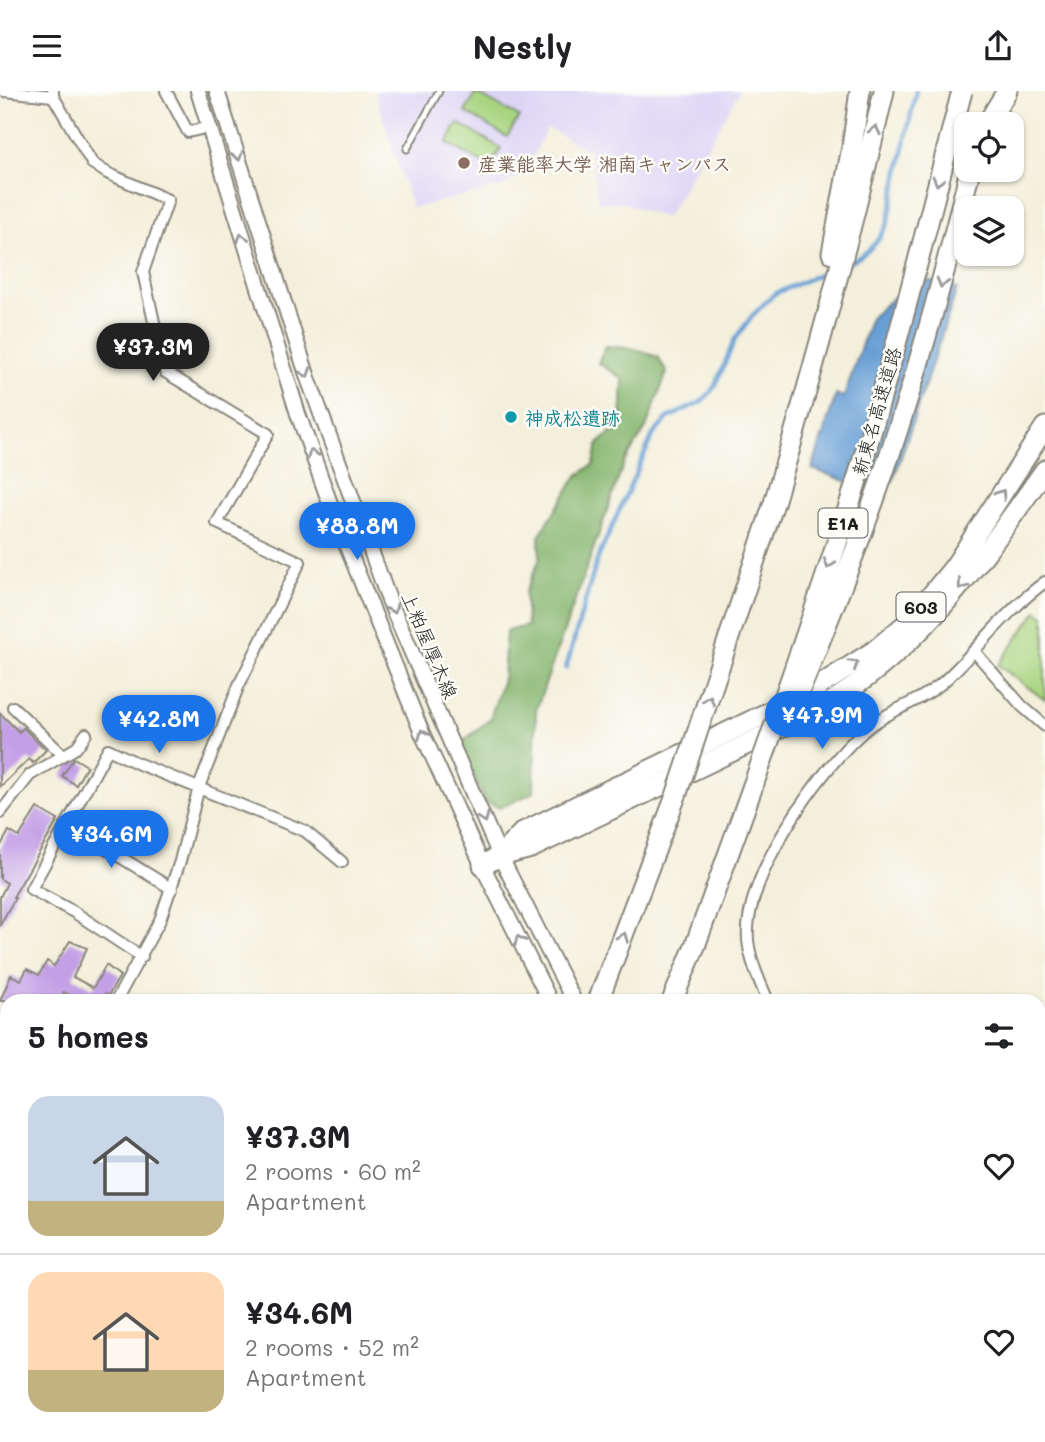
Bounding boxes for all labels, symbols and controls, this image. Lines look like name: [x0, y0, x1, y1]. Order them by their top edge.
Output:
text: Nestly: [473, 25, 572, 67]
icon: menu: [28, 27, 66, 65]
icon: share: [979, 27, 1017, 65]
map controls: [954, 112, 1024, 266]
button: locate: [954, 112, 1024, 182]
one-way arrow: [866, 124, 881, 136]
one-way arrow: [230, 150, 245, 162]
place label: 産業能率大学 湘南キャンパス: [478, 151, 731, 176]
marker: 産業能率大学 湘南キャンパス: [456, 155, 472, 171]
one-way arrow: [932, 175, 946, 187]
button: layers: [954, 196, 1024, 266]
one-way arrow: [236, 232, 251, 244]
one-way arrow: [936, 277, 950, 289]
pin: ¥37.3M: [96, 323, 210, 383]
text: ¥37.3M: [112, 331, 194, 361]
street label: 新東名高速道路: [846, 344, 906, 478]
one-way arrow: [298, 366, 312, 379]
place label: 神成松遺跡: [525, 405, 620, 430]
marker: 神成松遺跡: [503, 409, 519, 425]
one-way arrow: [306, 449, 320, 461]
one-way arrow: [993, 489, 1006, 502]
pin: ¥88.8M: [300, 503, 414, 562]
road number: E1A: [818, 509, 868, 537]
text: ¥88.8M: [315, 510, 399, 540]
one-way arrow: [823, 558, 837, 570]
one-way arrow: [957, 577, 970, 589]
street label: 上粕屋厚木線: [396, 588, 464, 702]
road number: 603: [897, 593, 946, 621]
one-way arrow: [385, 602, 399, 615]
one-way arrow: [846, 660, 859, 673]
pin: ¥47.9M: [765, 691, 879, 751]
pin: ¥42.8M: [102, 695, 216, 755]
one-way arrow: [700, 695, 715, 707]
text: ¥47.9M: [781, 699, 863, 729]
text: ¥42.8M: [118, 703, 200, 733]
one-way arrow: [417, 729, 431, 741]
pin: ¥34.6M: [54, 811, 168, 870]
one-way arrow: [476, 811, 490, 823]
text: ¥34.6M: [69, 818, 153, 848]
one-way arrow: [615, 932, 629, 944]
one-way arrow: [513, 935, 527, 947]
text: 5 homes: [28, 1016, 149, 1056]
icon: filters: [980, 1017, 1018, 1055]
text: ¥37.3M: [245, 1116, 351, 1156]
icon: home: [84, 1124, 168, 1208]
icon: heart: [980, 1147, 1018, 1185]
text: 2 rooms · 60 m²: [245, 1156, 421, 1186]
text: Apartment: [245, 1186, 367, 1216]
text: ¥34.6M: [245, 1292, 353, 1332]
icon: home: [84, 1300, 168, 1384]
icon: heart: [980, 1323, 1018, 1361]
text: 2 rooms · 52 m²: [245, 1332, 419, 1362]
text: Apartment: [245, 1362, 367, 1392]

